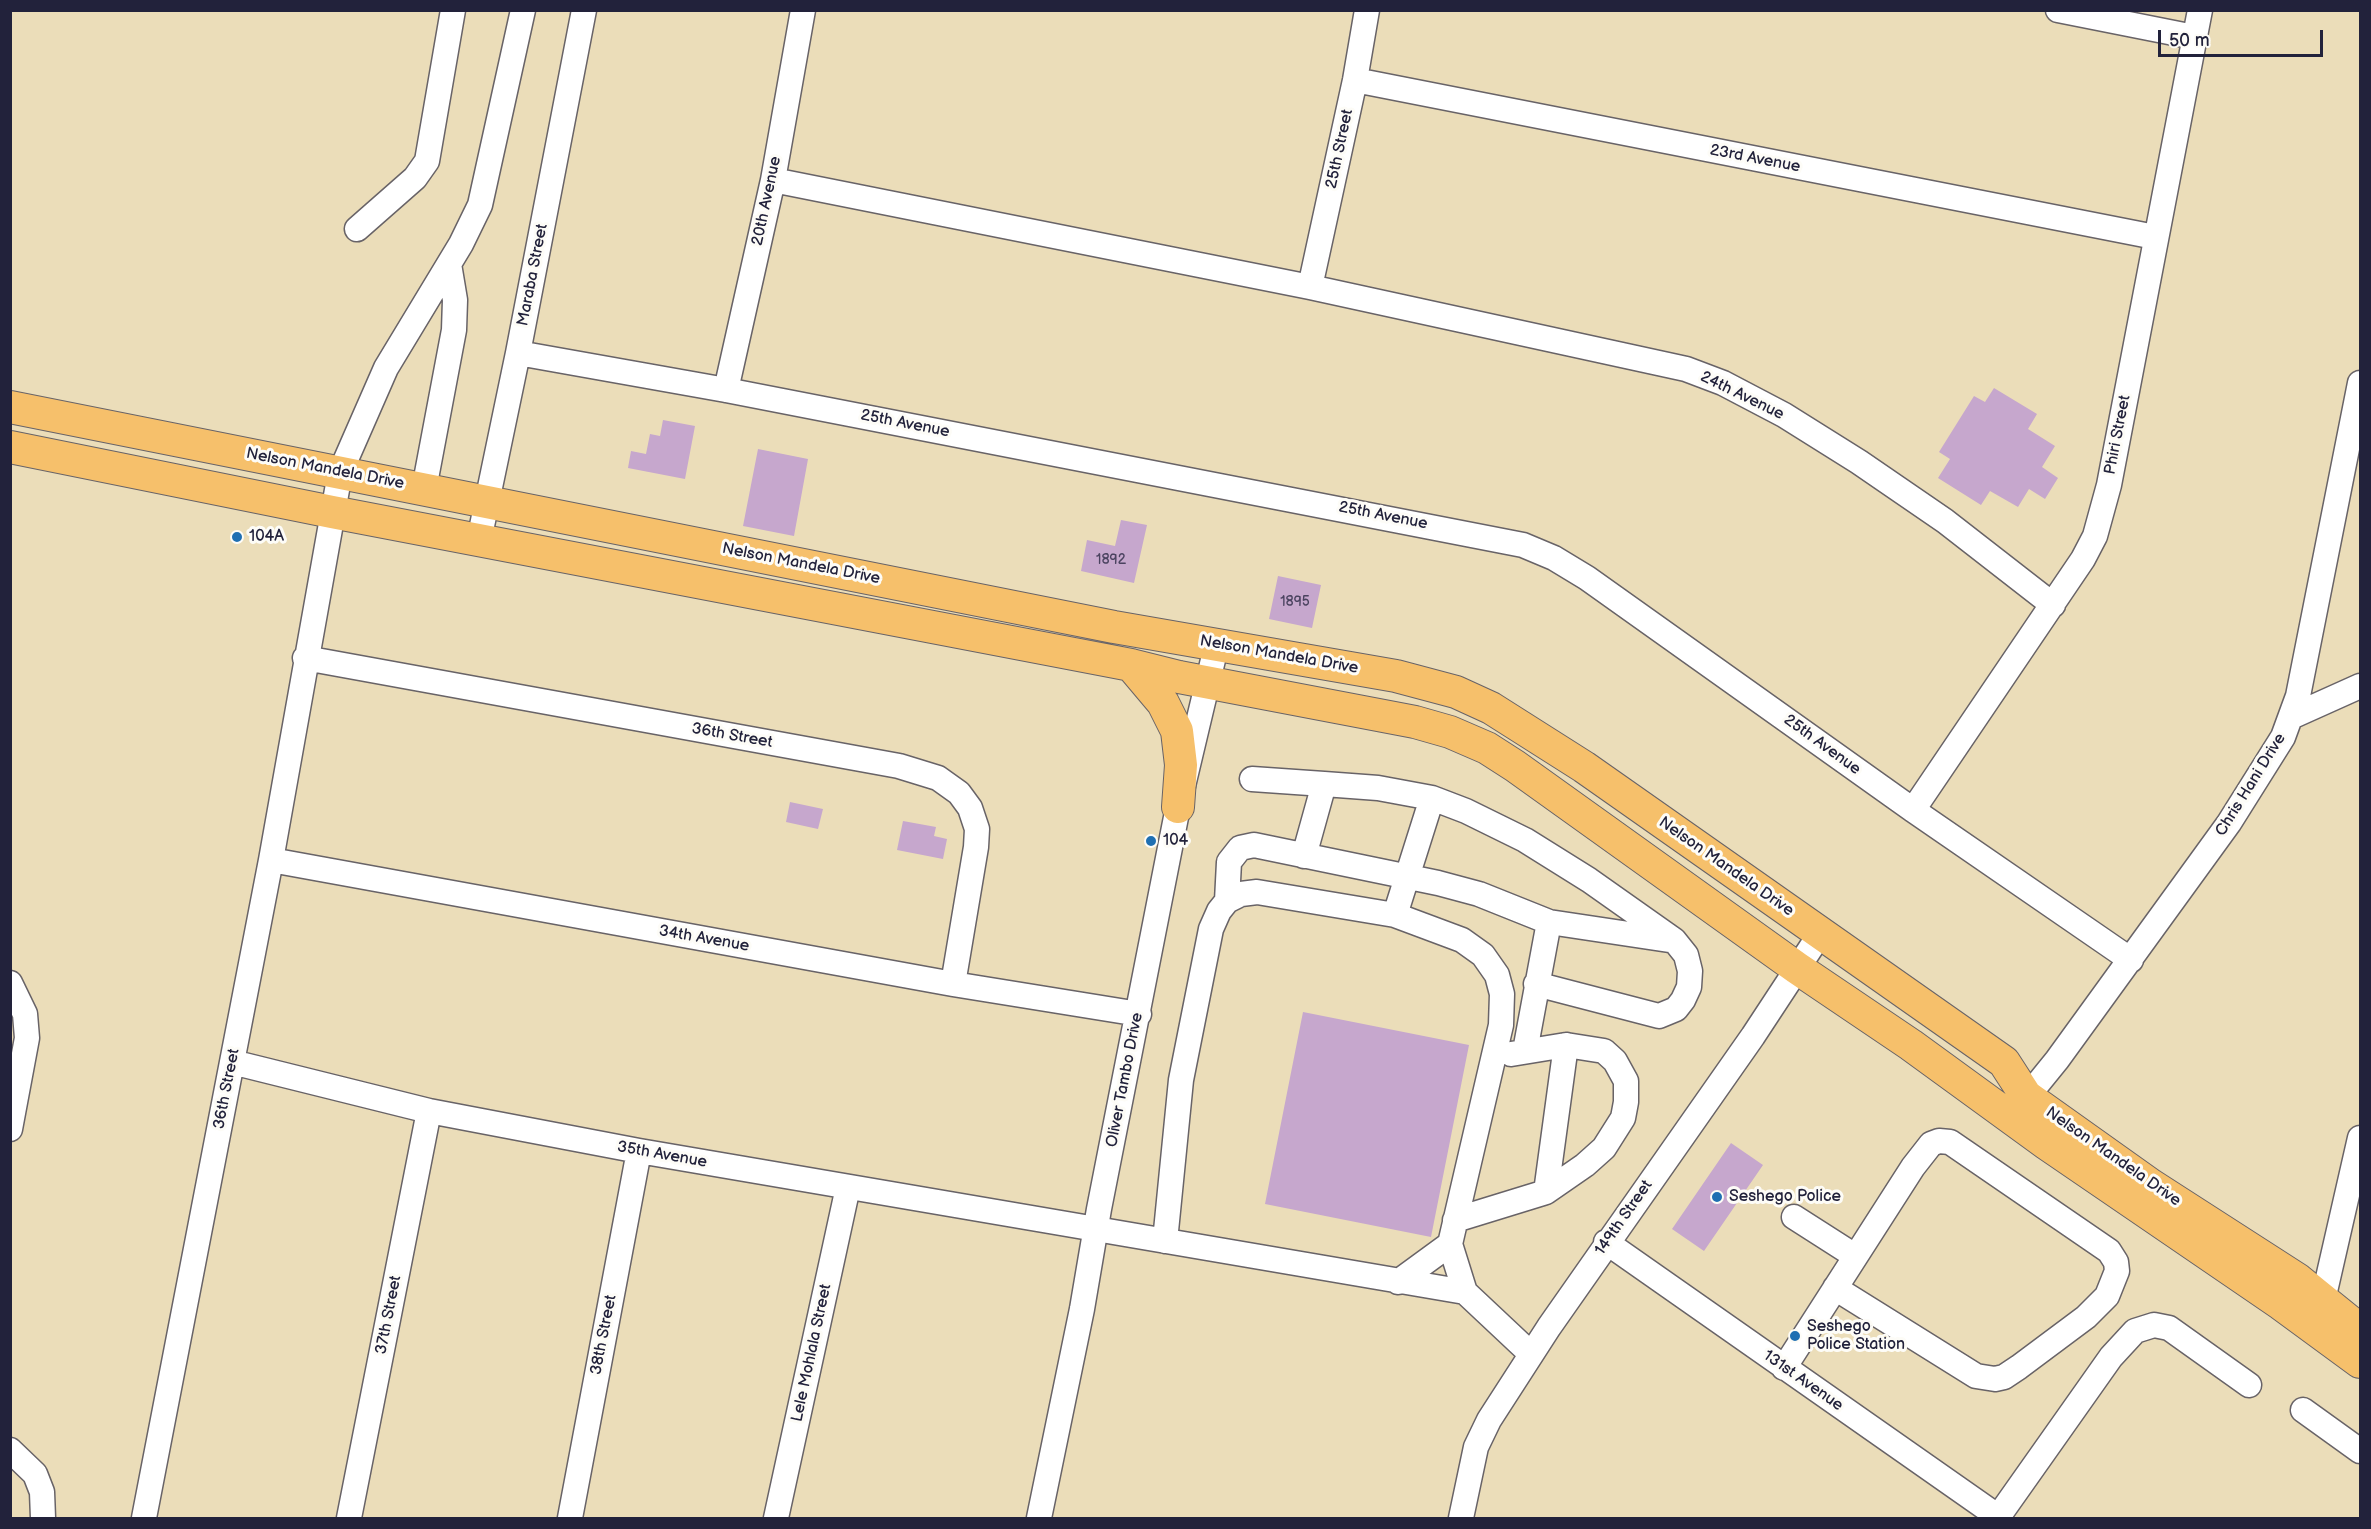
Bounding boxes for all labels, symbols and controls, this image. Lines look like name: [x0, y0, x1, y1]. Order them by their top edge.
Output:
scale bar: [2161, 18, 2326, 56]
text: 50 m: [2169, 30, 2210, 51]
street label: 25th Street: [1322, 108, 1358, 190]
street label: 23rd Avenue: [1708, 141, 1802, 177]
street label: 20th Avenue: [748, 155, 786, 247]
street label: Maraba Street: [514, 222, 552, 328]
street label: 24th Avenue: [1697, 367, 1787, 425]
street label: Phiri Street: [2101, 394, 2135, 476]
street label: 25th Avenue: [859, 406, 951, 442]
street label: Nelson Mandela Drive: [244, 444, 406, 494]
street label: 25th Avenue: [1337, 498, 1429, 534]
place label: 104A: [249, 527, 284, 547]
marker: 104A: [230, 530, 244, 544]
street label: Nelson Mandela Drive: [720, 539, 882, 589]
house number: 1892: [1096, 552, 1126, 568]
house number: 1895: [1280, 594, 1310, 610]
street label: Nelson Mandela Drive: [1198, 632, 1360, 678]
street label: 25th Avenue: [1780, 711, 1864, 779]
street label: 36th Street: [690, 719, 774, 753]
street label: Chris Hani Drive: [2212, 730, 2290, 840]
street label: Nelson Mandela Drive: [1655, 813, 1797, 921]
place label: 104: [1163, 831, 1188, 851]
marker: 104: [1144, 834, 1158, 848]
street label: 34th Avenue: [657, 922, 751, 956]
street label: Oliver Tambo Drive: [1103, 1011, 1147, 1149]
street label: 36th Street: [210, 1047, 244, 1131]
street label: Nelson Mandela Drive: [2042, 1103, 2184, 1211]
street label: 35th Avenue: [616, 1138, 708, 1172]
street label: 149th Street: [1591, 1177, 1657, 1259]
place label: Seshego Police: [1729, 1187, 1841, 1207]
marker: Seshego Police: [1710, 1190, 1724, 1204]
street label: 37th Street: [372, 1274, 406, 1356]
street label: Lele Mohlala Street: [788, 1282, 836, 1424]
street label: 38th Street: [587, 1293, 621, 1377]
place label: Seshego Police Station: [1807, 1317, 1905, 1355]
marker: Seshego Police Station: [1788, 1329, 1802, 1343]
street label: 131st Avenue: [1759, 1346, 1847, 1416]

